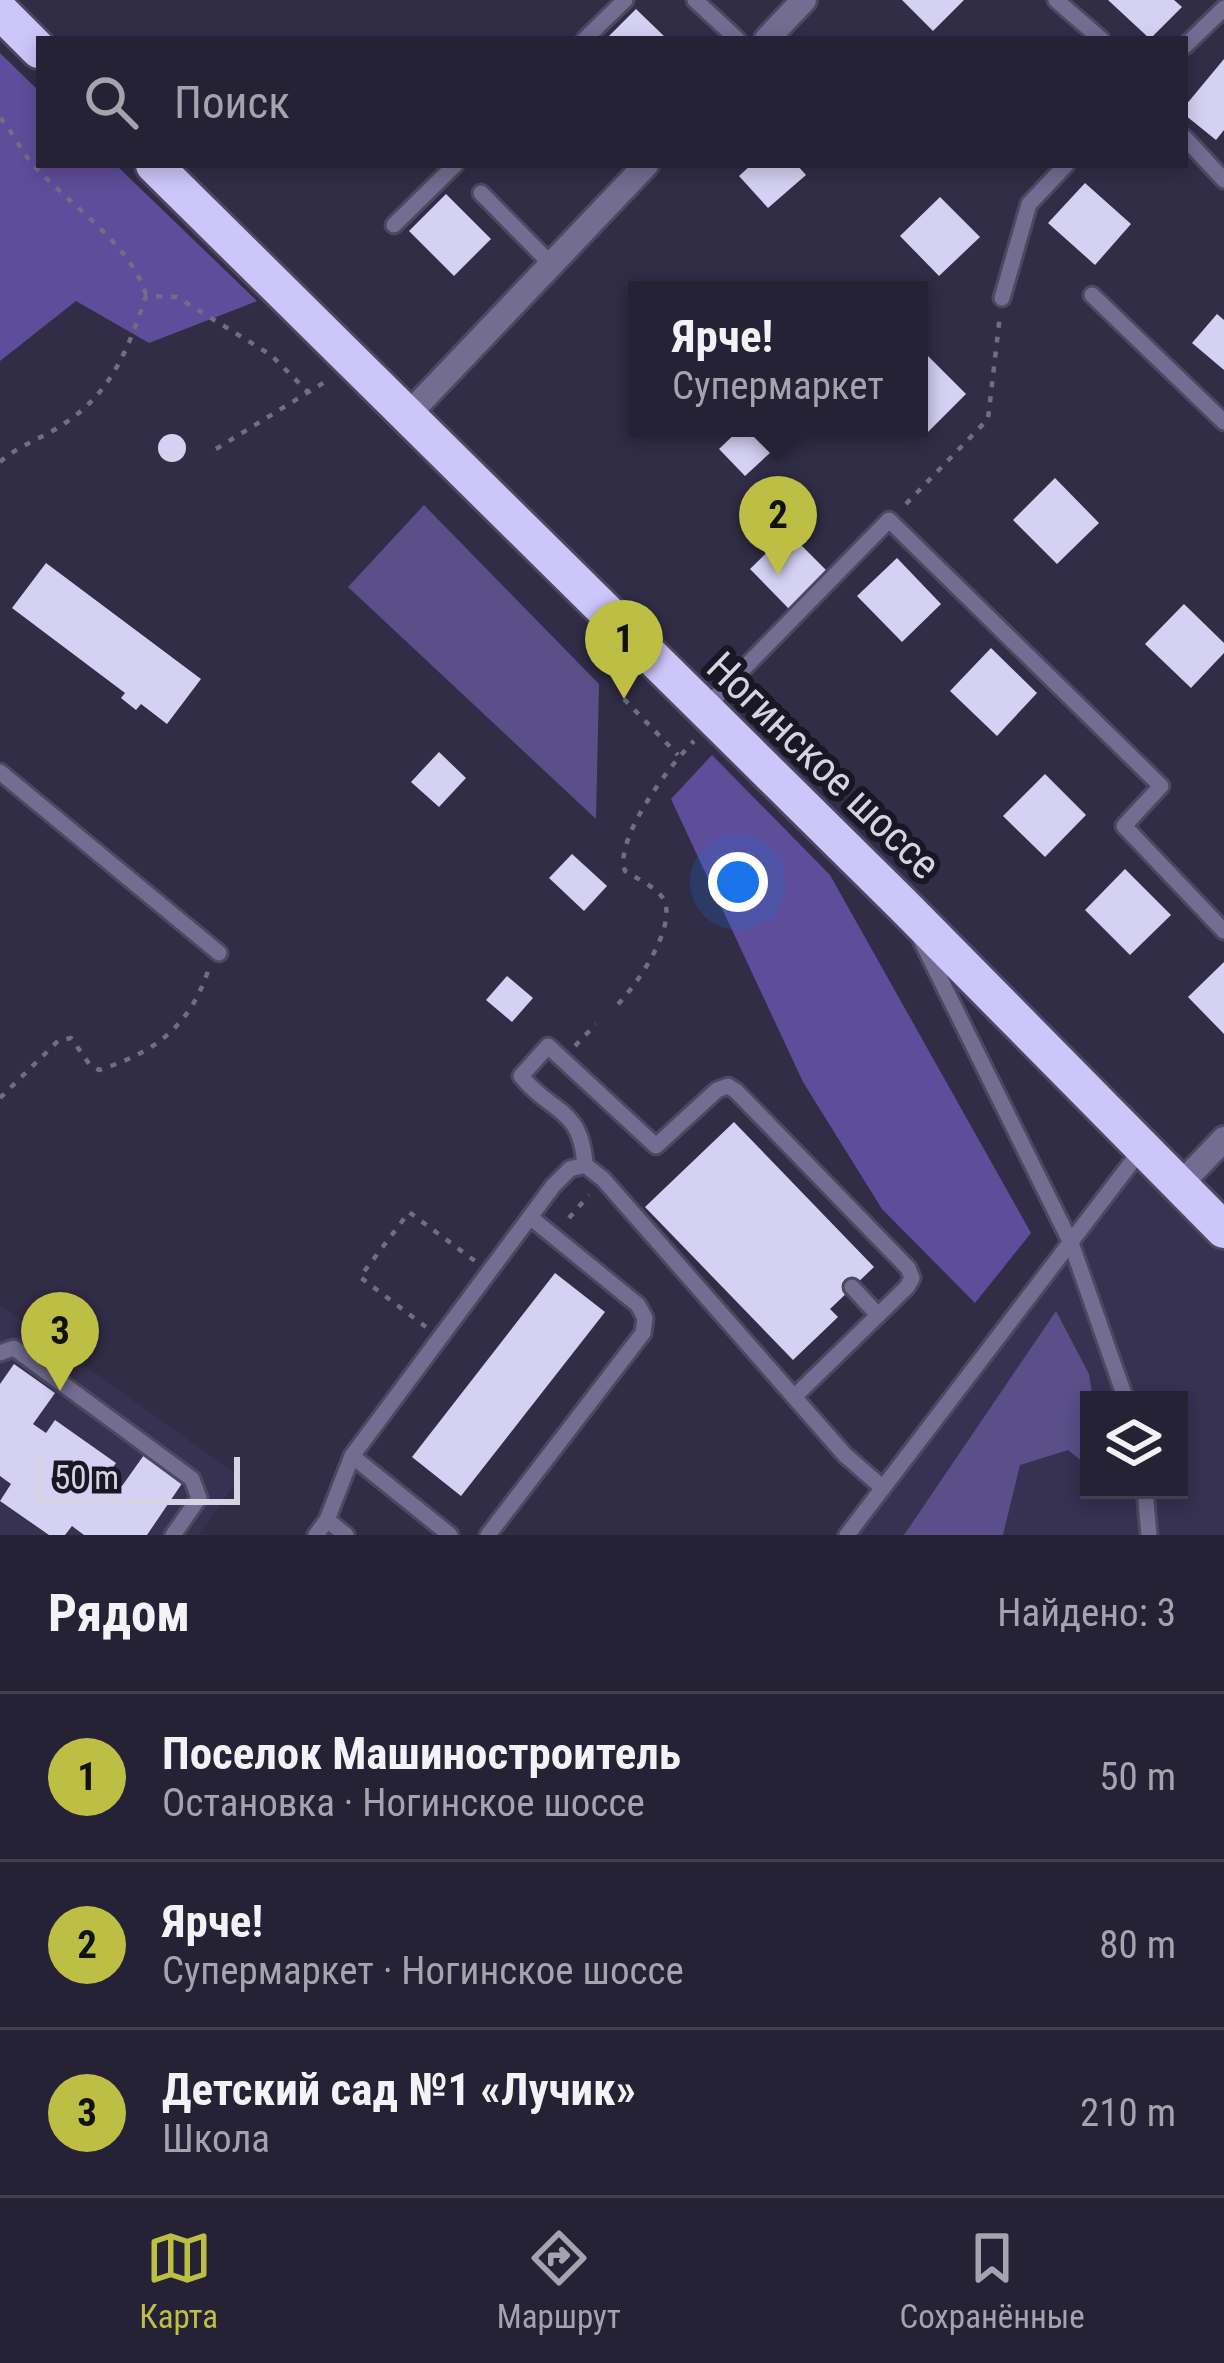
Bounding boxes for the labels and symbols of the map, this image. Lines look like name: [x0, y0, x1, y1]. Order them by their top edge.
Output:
pin: 2: [739, 476, 817, 575]
pin: 1: [585, 600, 663, 699]
street label: Ногинское шоссе: [697, 642, 950, 889]
your location: [708, 852, 768, 912]
pin: 3: [21, 1292, 99, 1391]
scale bar: [36, 1451, 240, 1504]

